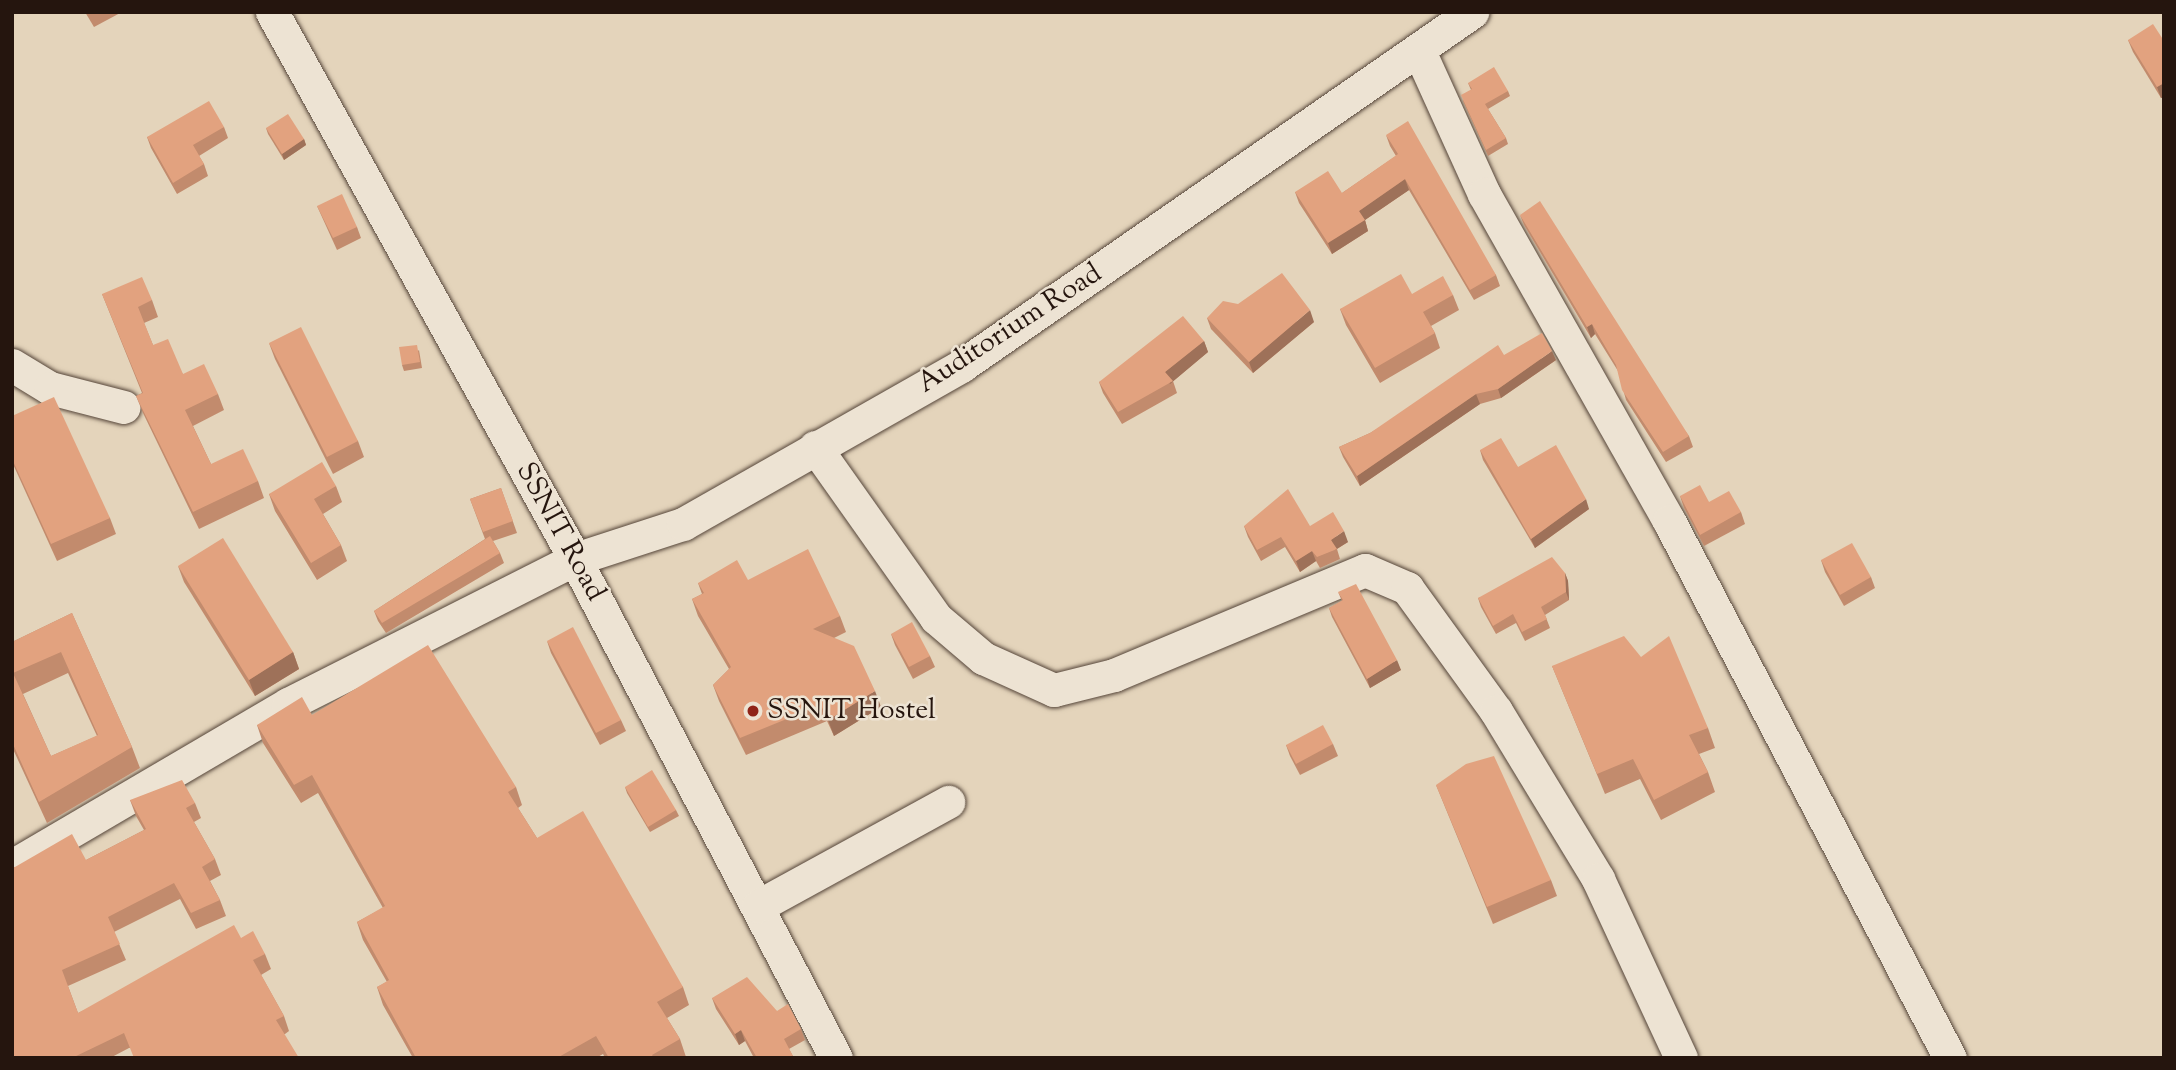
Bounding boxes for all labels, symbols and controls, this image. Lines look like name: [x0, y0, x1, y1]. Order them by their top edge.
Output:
street label: Auditorium Road: [912, 257, 1108, 401]
street label: SSNIT Road: [508, 457, 612, 607]
place label: SSNIT Hostel: [767, 694, 936, 728]
marker: SSNIT Hostel: [745, 703, 761, 719]

